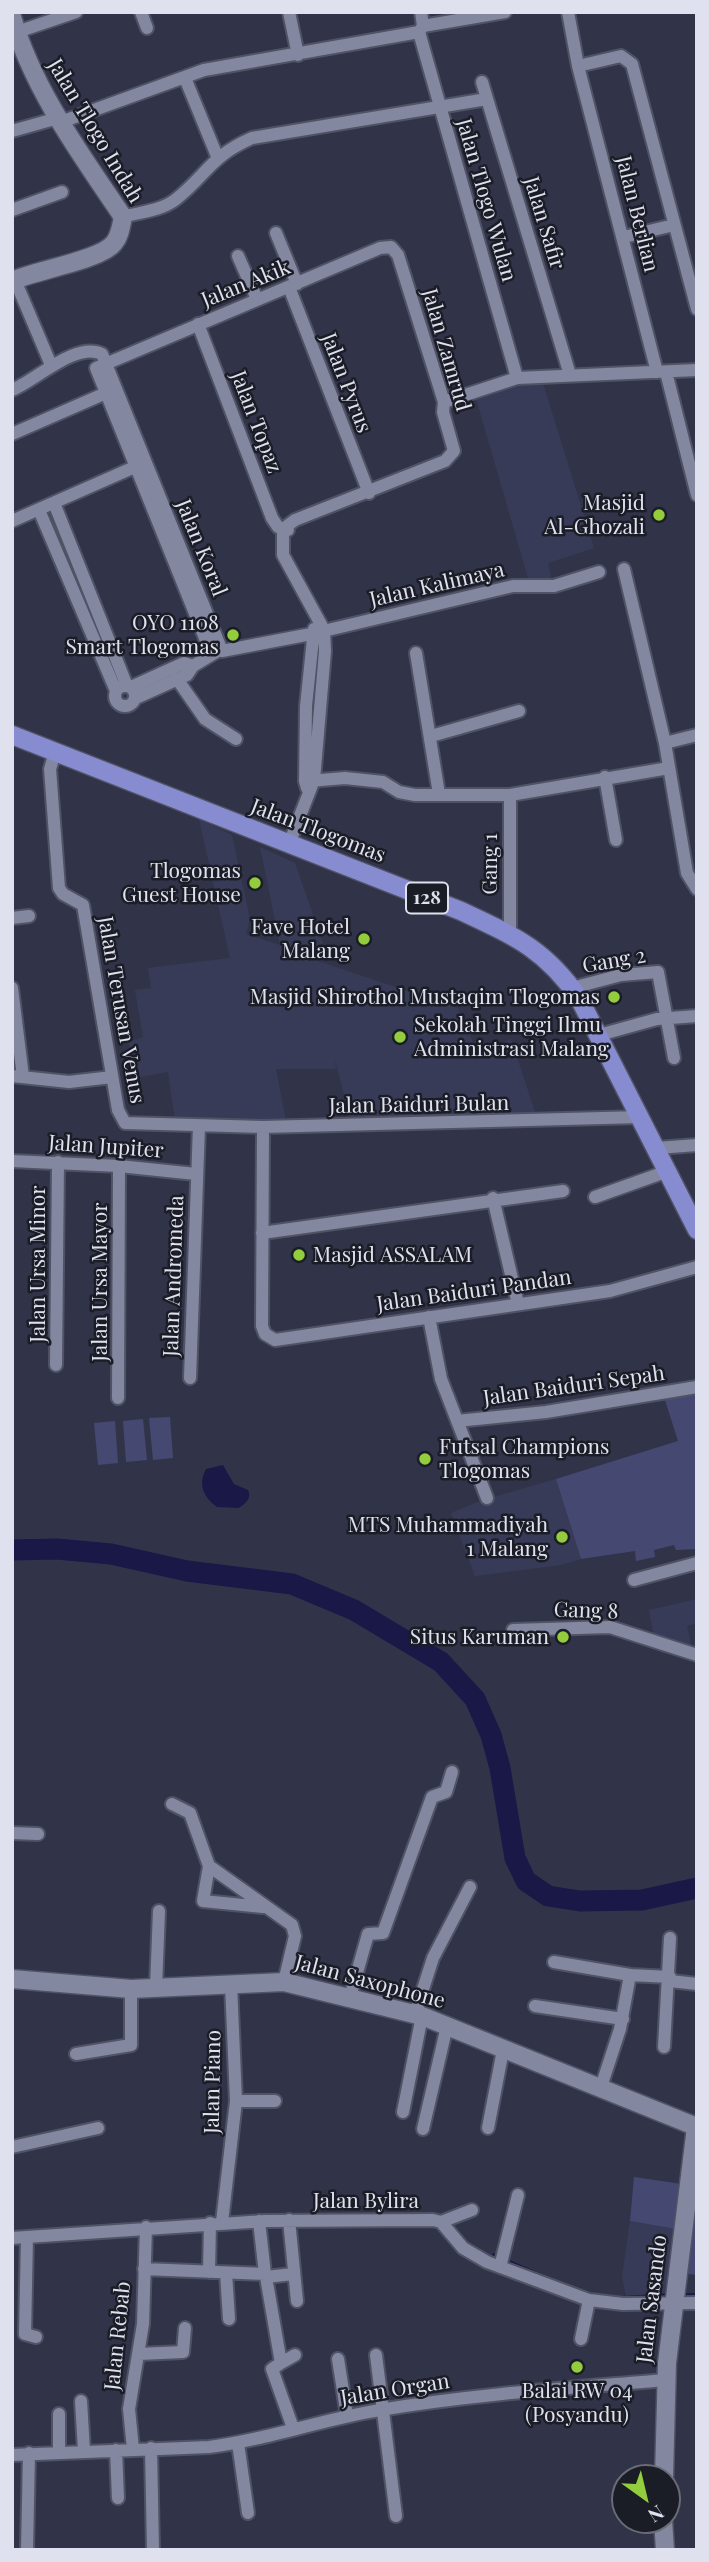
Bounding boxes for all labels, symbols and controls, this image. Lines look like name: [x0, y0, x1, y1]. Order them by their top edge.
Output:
street label: Jalan Tlogo Indah: [42, 54, 148, 208]
street label: Jalan Tlogo Wulan: [451, 116, 521, 284]
street label: Jalan Berlian: [610, 153, 664, 275]
street label: Jalan Safir: [518, 174, 570, 272]
street label: Jalan Akik: [198, 255, 294, 313]
street label: Jalan Zamrud: [416, 286, 476, 414]
street label: Jalan Pyrus: [315, 330, 377, 436]
street label: Jalan Topaz: [225, 367, 287, 477]
place label: Masjid Al-Ghozali: [544, 490, 645, 540]
street label: Jalan Koral: [170, 496, 232, 600]
marker: Masjid Al-Ghozali: [651, 507, 667, 523]
street label: Jalan Kalimaya: [367, 557, 507, 613]
place label: OYO 1108 Smart Tlogomas: [65, 610, 219, 660]
marker: OYO 1108 Smart Tlogomas: [225, 627, 241, 643]
street label: Jalan Tlogomas: [247, 794, 389, 868]
street label: Gang 1: [477, 833, 503, 895]
place label: Tlogomas Guest House: [122, 858, 241, 908]
marker: Tlogomas Guest House: [247, 875, 263, 891]
road number: 128: [406, 882, 448, 914]
street label: Jalan Terusan Venus: [92, 914, 150, 1106]
place label: Fave Hotel Malang: [251, 914, 350, 964]
marker: Fave Hotel Malang: [356, 931, 372, 947]
street label: Gang 2: [580, 943, 648, 979]
place label: Masjid Shirothol Mustaqim Tlogomas: [250, 984, 600, 1010]
marker: Masjid Shirothol Mustaqim Tlogomas: [606, 989, 622, 1005]
place label: Sekolah Tinggi Ilmu Administrasi Malang: [414, 1012, 609, 1062]
marker: Sekolah Tinggi Ilmu Administrasi Malang: [392, 1029, 408, 1045]
street label: Jalan Baiduri Bulan: [329, 1091, 509, 1119]
street label: Jalan Jupiter: [47, 1130, 165, 1164]
street label: Jalan Ursa Minor: [25, 1185, 51, 1343]
street label: Jalan Andromeda: [159, 1195, 189, 1357]
street label: Jalan Ursa Mayor: [87, 1202, 113, 1362]
place label: Masjid ASSALAM: [313, 1242, 472, 1268]
marker: Masjid ASSALAM: [291, 1247, 307, 1263]
street label: Jalan Baiduri Pandan: [375, 1265, 573, 1317]
street label: Jalan Baiduri Sepah: [482, 1361, 666, 1411]
place label: Futsal Champions Tlogomas: [439, 1434, 609, 1484]
marker: Futsal Champions Tlogomas: [417, 1451, 433, 1467]
place label: MTS Muhammadiyah 1 Malang: [348, 1512, 548, 1562]
marker: MTS Muhammadiyah 1 Malang: [554, 1529, 570, 1545]
street label: Gang 8: [553, 1597, 619, 1625]
place label: Situs Karuman: [410, 1624, 549, 1650]
marker: Situs Karuman: [555, 1629, 571, 1645]
street label: Jalan Saxophone: [292, 1950, 448, 2014]
street label: Jalan Piano: [199, 2030, 227, 2134]
street label: Jalan Bylira: [313, 2188, 419, 2214]
street label: Jalan Sasando: [632, 2233, 672, 2365]
street label: Jalan Rebab: [100, 2280, 136, 2392]
marker: Balai RW 04 (Posyandu): [569, 2359, 585, 2375]
street label: Jalan Organ: [339, 2369, 451, 2411]
place label: Balai RW 04 (Posyandu): [521, 2378, 633, 2428]
north arrow: [611, 2464, 681, 2534]
text: N: [644, 2500, 670, 2529]

